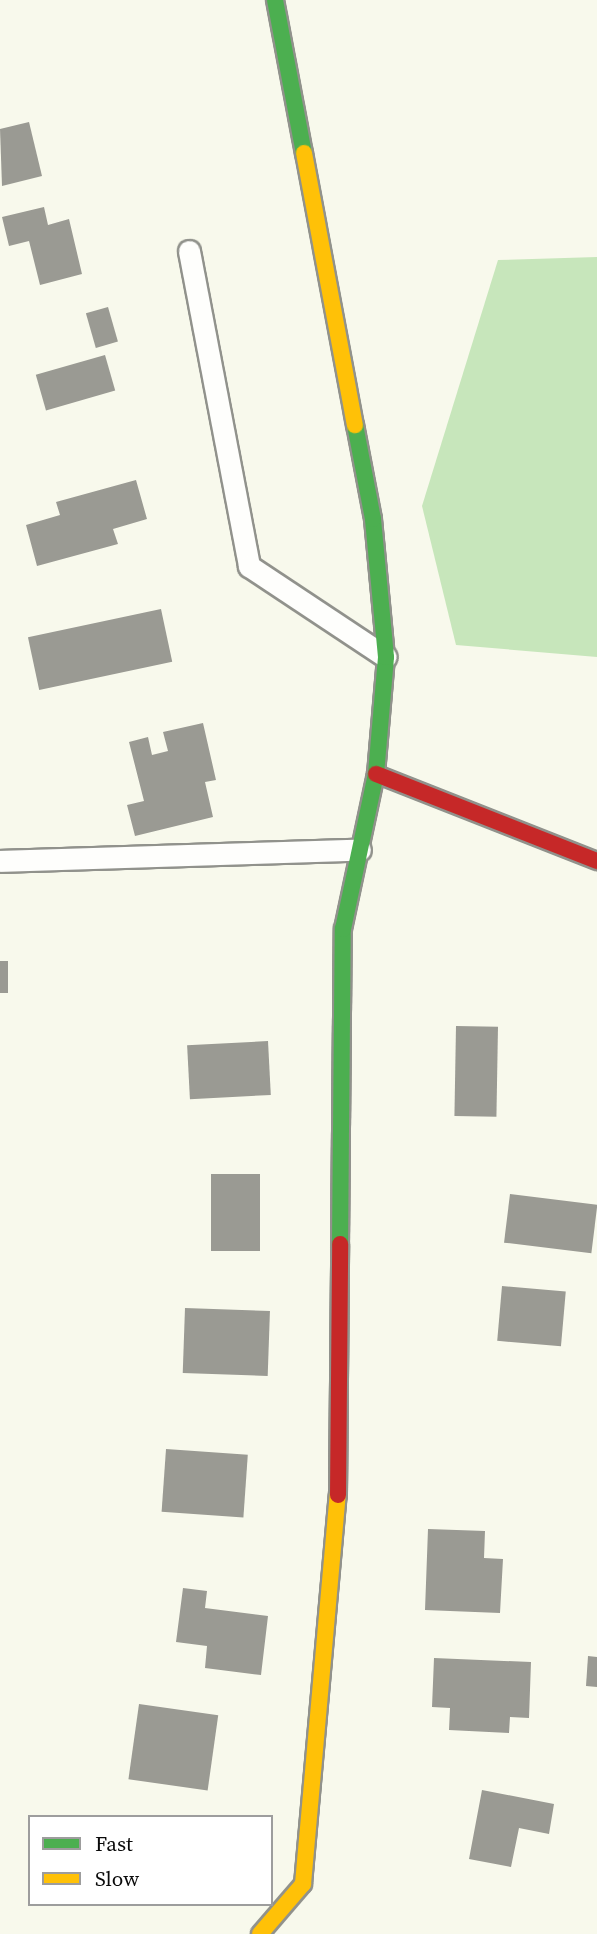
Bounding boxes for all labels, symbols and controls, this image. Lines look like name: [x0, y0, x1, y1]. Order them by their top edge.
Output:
legend: [28, 1815, 273, 1906]
text: Fast: [95, 1829, 133, 1858]
text: Slow: [95, 1864, 139, 1893]

